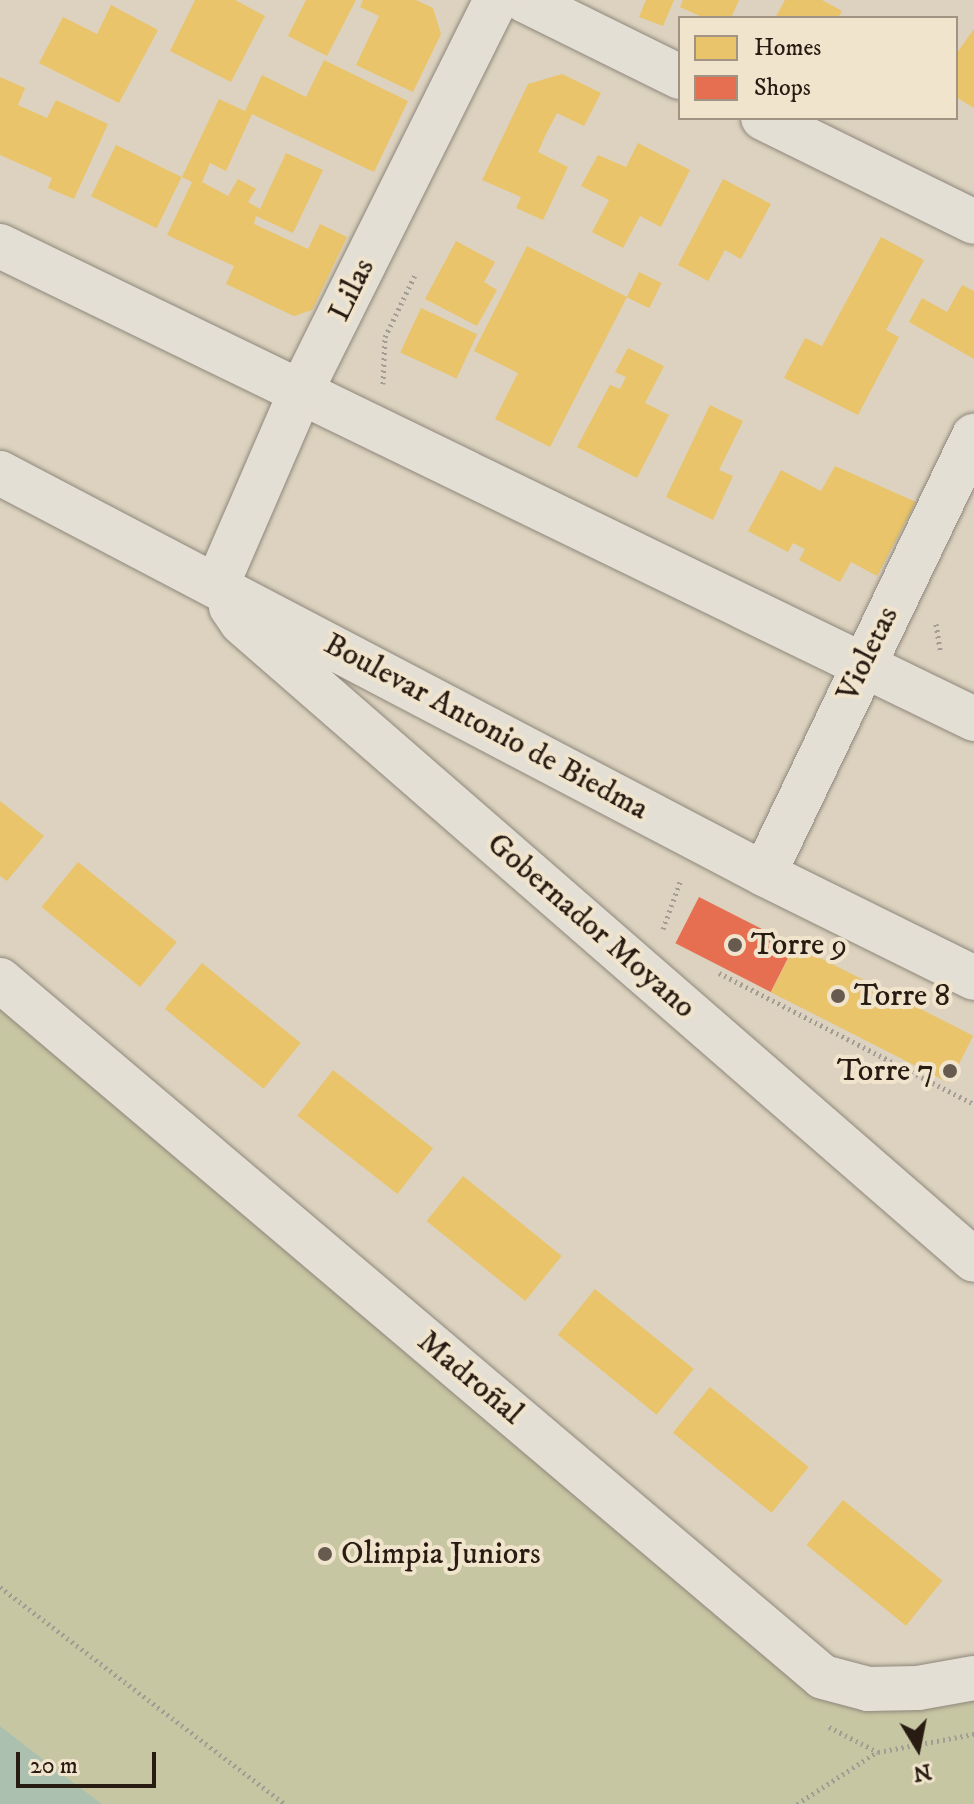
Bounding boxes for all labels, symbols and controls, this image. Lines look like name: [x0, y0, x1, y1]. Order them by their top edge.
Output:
legend: [678, 16, 958, 120]
text: Homes: [754, 33, 821, 63]
text: Shops: [754, 73, 811, 103]
street label: Lilas: [320, 252, 384, 328]
street label: Violetas: [829, 600, 907, 708]
street label: Boulevar Antonio de Biedma: [317, 625, 655, 829]
street label: Gobernador Moyano: [479, 825, 703, 1027]
place label: Torre 9: [751, 926, 847, 964]
marker: Torre 9: [726, 936, 744, 954]
place label: Torre 8: [854, 977, 950, 1015]
marker: Torre 8: [829, 987, 847, 1005]
place label: Torre 7: [837, 1052, 934, 1090]
marker: Torre 7: [941, 1062, 959, 1080]
street label: Madroñal: [409, 1323, 531, 1433]
place label: Olimpia Juniors: [341, 1535, 541, 1573]
marker: Olimpia Juniors: [316, 1545, 334, 1563]
north arrow: [878, 1708, 958, 1788]
scale bar: [20, 1736, 160, 1786]
text: 20 m: [30, 1751, 78, 1781]
text: N: [911, 1757, 933, 1787]

